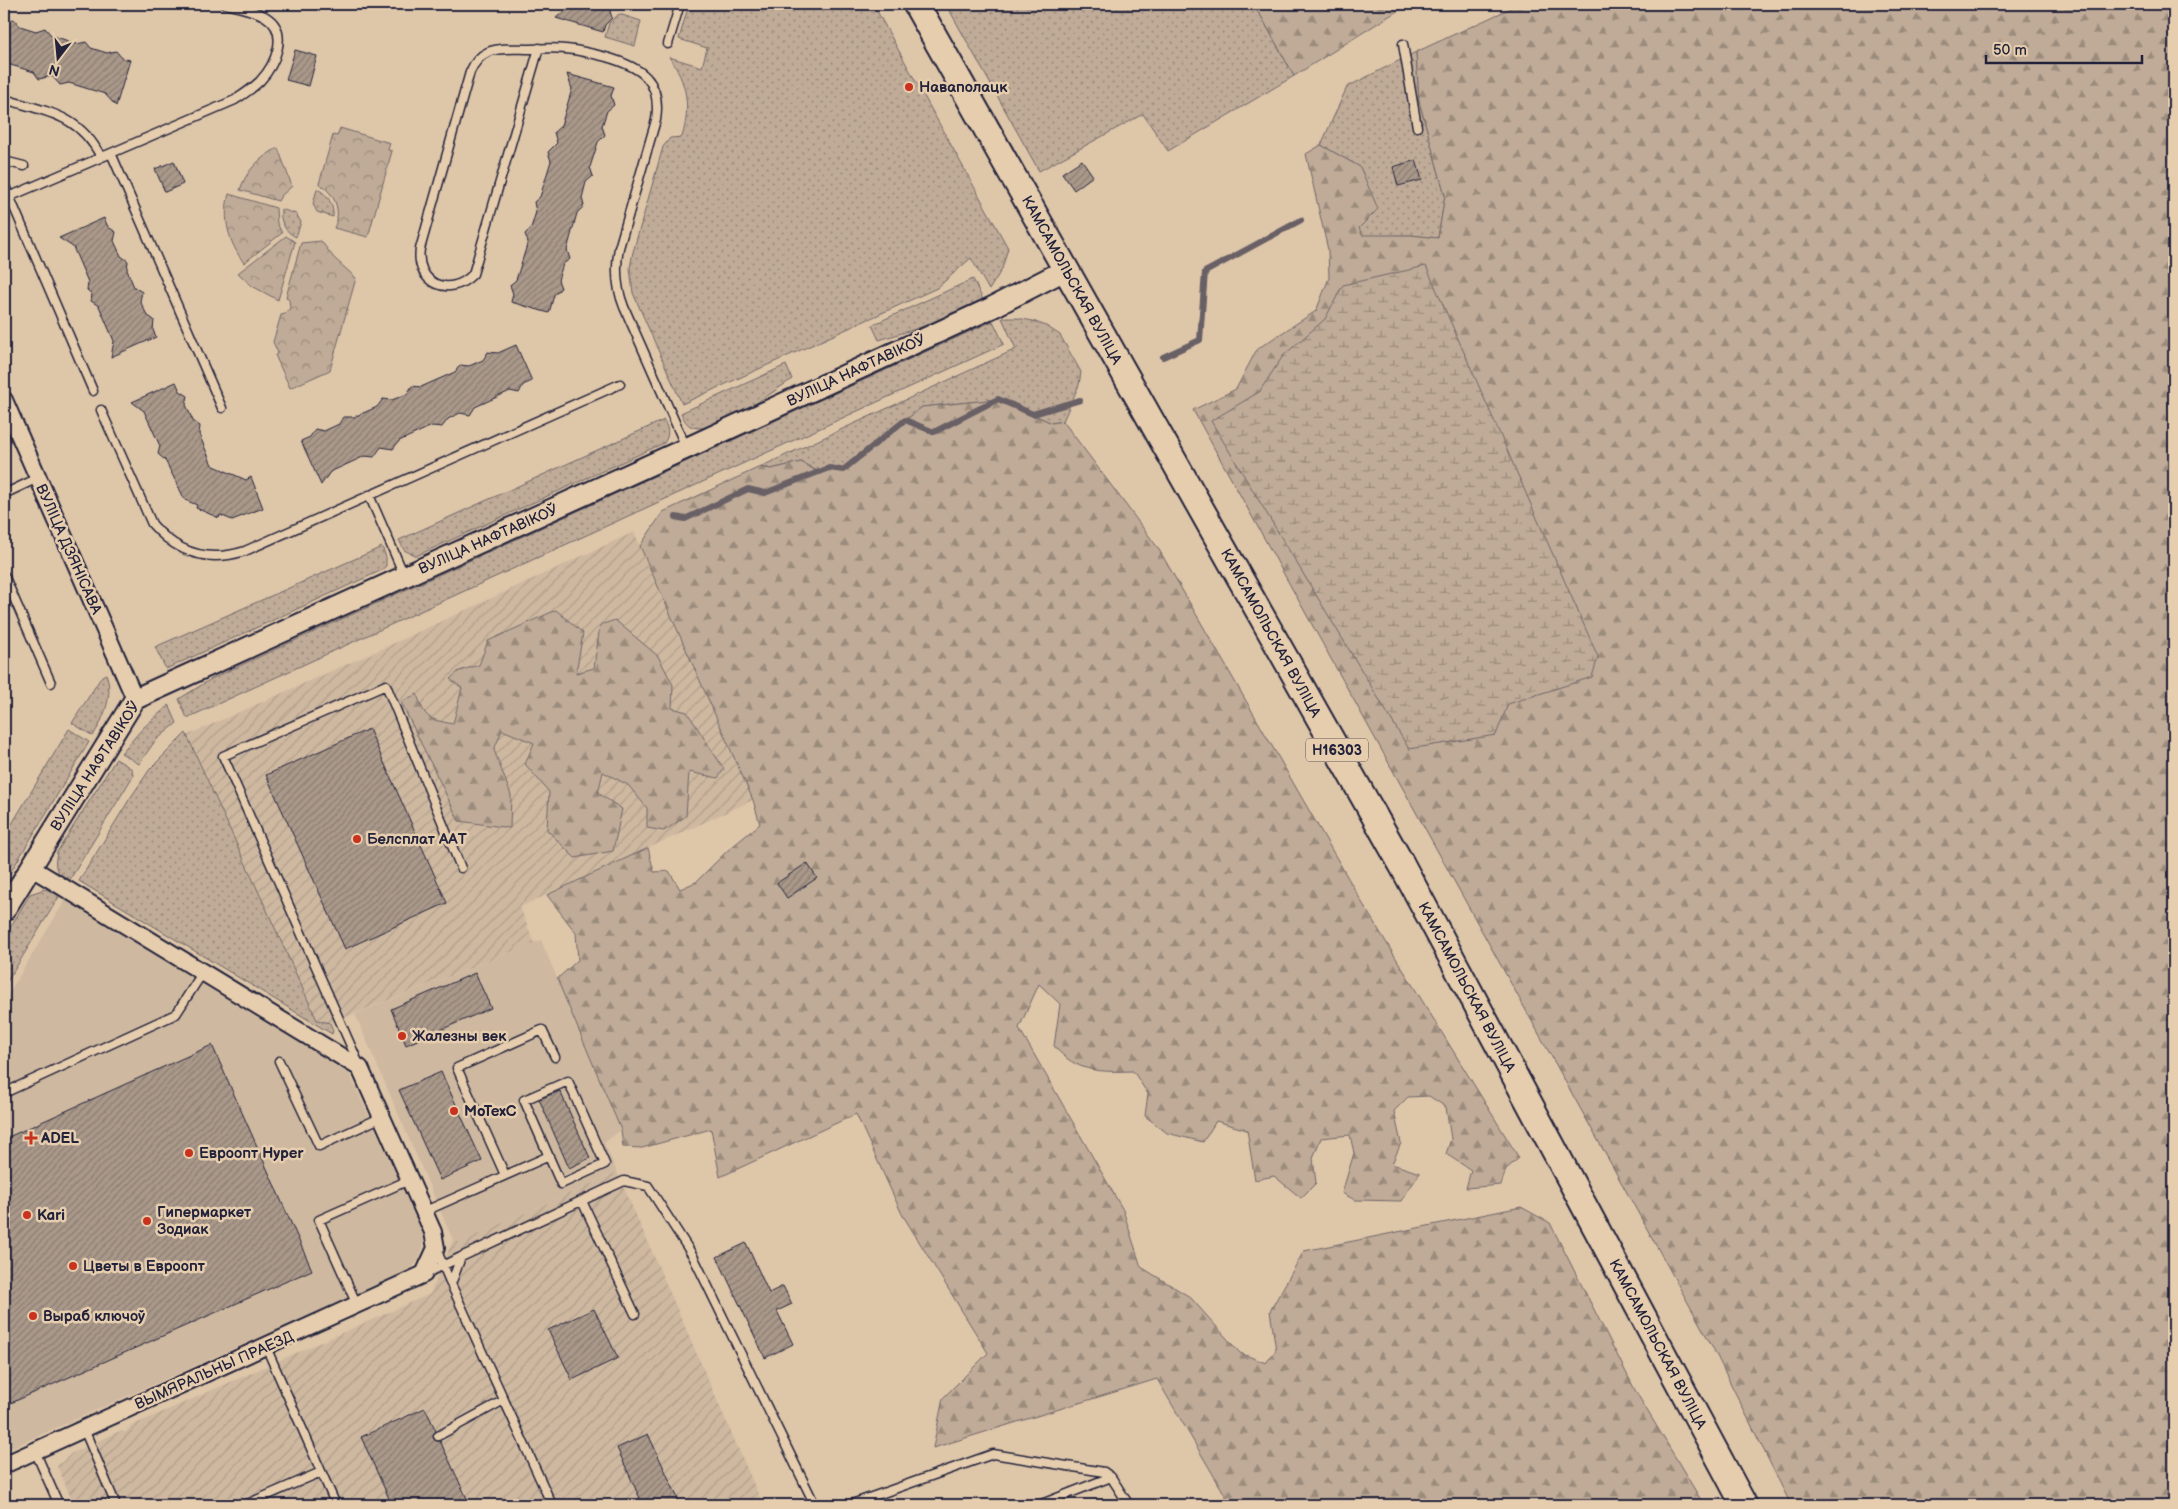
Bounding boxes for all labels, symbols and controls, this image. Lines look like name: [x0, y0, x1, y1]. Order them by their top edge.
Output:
north arrow: [32, 32, 82, 82]
scale bar: [1986, 32, 2142, 64]
text: 50 m: [1993, 41, 2027, 60]
text: N: [47, 60, 62, 80]
place label: Наваполацк: [919, 78, 1008, 97]
marker: Наваполацк: [903, 81, 915, 93]
street label: КАМСАМОЛЬСКАЯ ВУЛІЦА: [1017, 192, 1126, 369]
street label: ВУЛІЦА НАФТАВІКОЎ: [784, 330, 929, 411]
street label: ВУЛІЦА ДЗЯНІСАВА: [31, 481, 106, 618]
street label: ВУЛІЦА НАФТАВІКОЎ: [415, 500, 561, 579]
street label: КАМСАМОЛЬСКАЯ ВУЛІЦА: [1216, 545, 1325, 722]
street label: ВУЛІЦА НАФТАВІКОЎ: [46, 698, 144, 835]
road number: Н16303: [1306, 738, 1368, 762]
place label: Белсплат ААТ: [367, 830, 467, 849]
marker: Белсплат ААТ: [351, 833, 363, 845]
street label: КАМСАМОЛЬСКАЯ ВУЛІЦА: [1414, 899, 1520, 1076]
place label: Жалезны век: [412, 1027, 507, 1046]
marker: Жалезны век: [396, 1030, 408, 1042]
place label: MoTexC: [464, 1102, 517, 1121]
marker: MoTexC: [448, 1105, 460, 1117]
place label: ADEL: [40, 1129, 79, 1148]
marker: ADEL: [25, 1132, 37, 1144]
place label: Евроопт Hyper: [199, 1144, 304, 1163]
marker: Евроопт Hyper: [183, 1147, 195, 1159]
place label: Гипермаркет Зодиак: [157, 1203, 252, 1239]
place label: Kari: [37, 1206, 65, 1225]
marker: Kari: [21, 1209, 33, 1221]
marker: Гипермаркет Зодиак: [141, 1215, 153, 1227]
street label: КАМСАМОЛЬСКАЯ ВУЛІЦА: [1605, 1256, 1711, 1433]
place label: Цветы в Евроопт: [83, 1257, 206, 1276]
marker: Цветы в Евроопт: [67, 1260, 79, 1272]
place label: Выраб ключоў: [43, 1307, 145, 1326]
marker: Выраб ключоў: [27, 1310, 39, 1322]
street label: ВЫМЯРАЛЬНЫ ПРАЕЗД: [132, 1327, 297, 1414]

